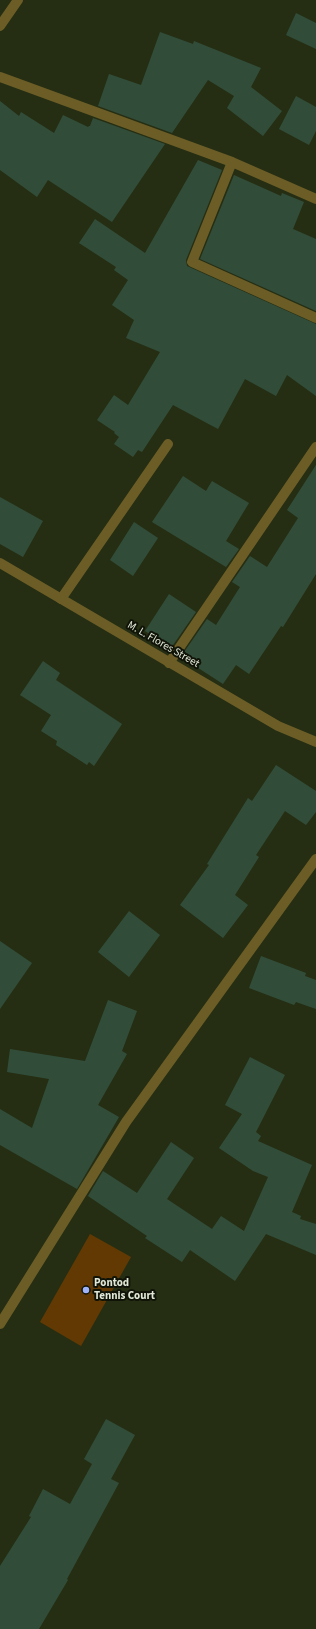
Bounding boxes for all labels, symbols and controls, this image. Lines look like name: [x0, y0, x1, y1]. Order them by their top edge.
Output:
street label: M. L. Flores Street: [125, 619, 201, 671]
place label: Pontod Tennis Court: [94, 1277, 155, 1303]
marker: Pontod Tennis Court: [81, 1285, 91, 1295]

